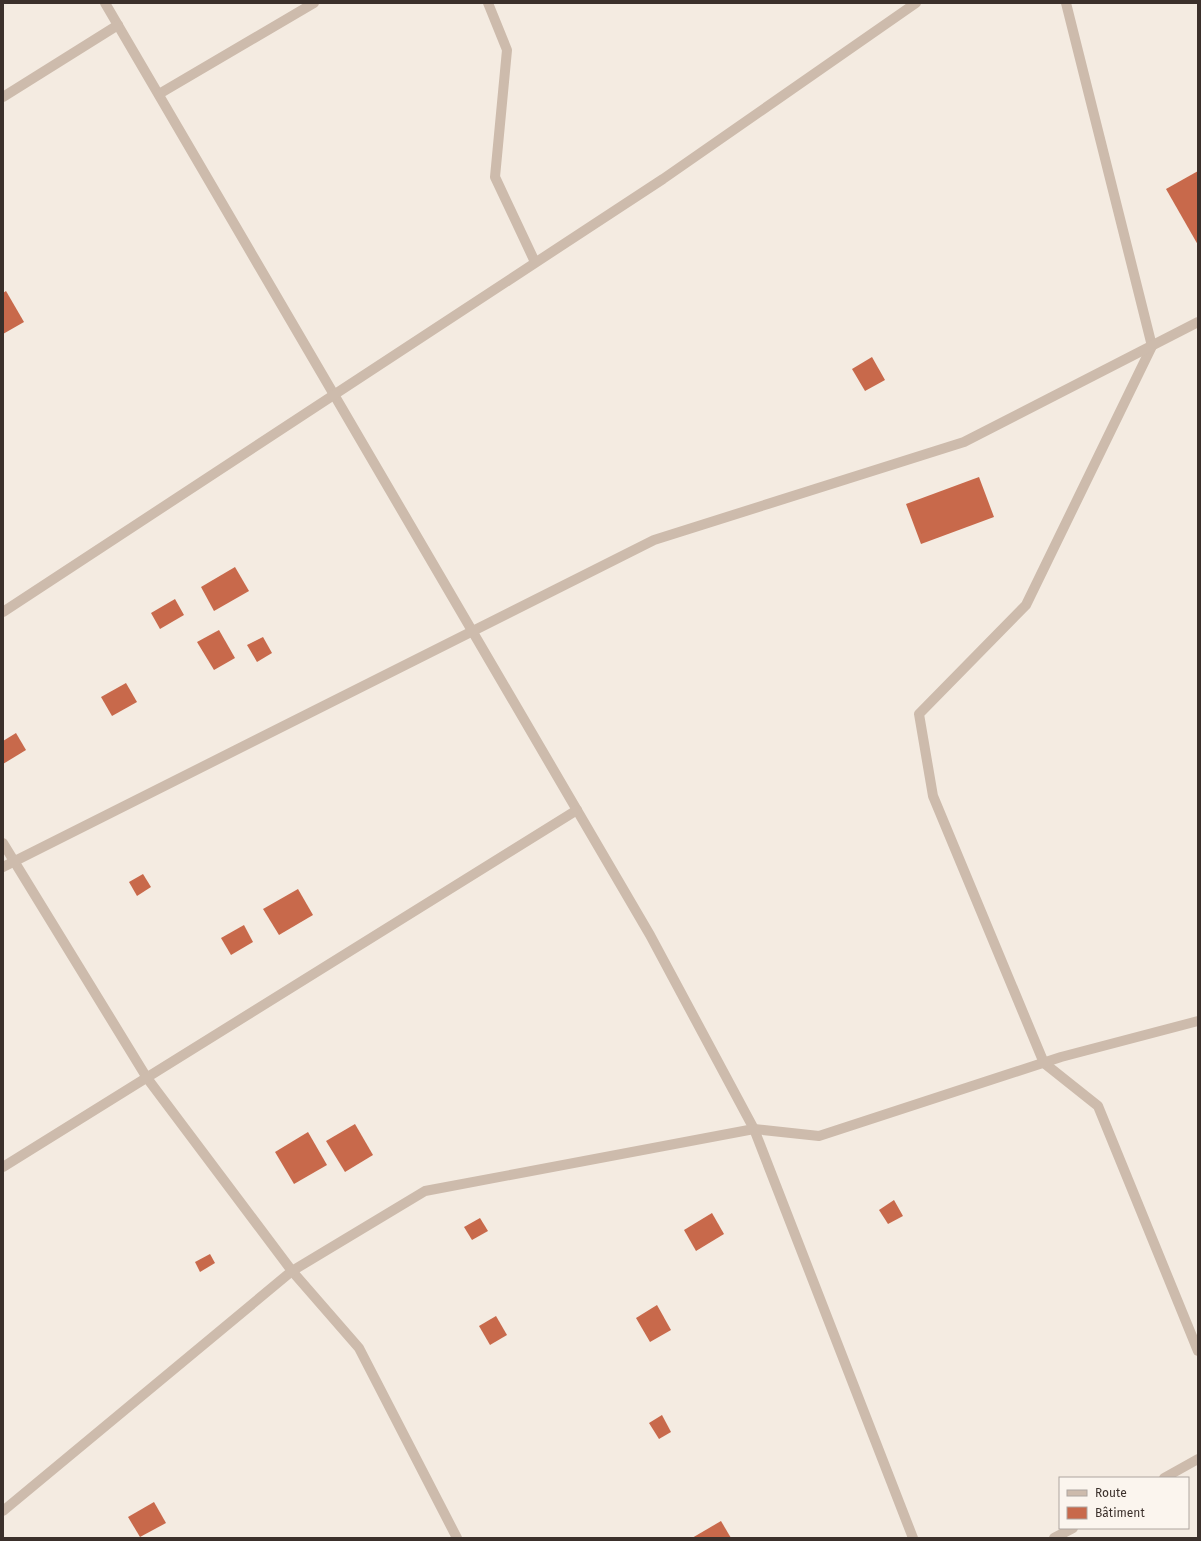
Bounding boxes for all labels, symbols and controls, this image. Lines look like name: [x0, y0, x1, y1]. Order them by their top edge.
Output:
legend: [1059, 1477, 1189, 1529]
text: Route: [1095, 1486, 1127, 1500]
text: Bâtiment: [1095, 1506, 1145, 1520]

